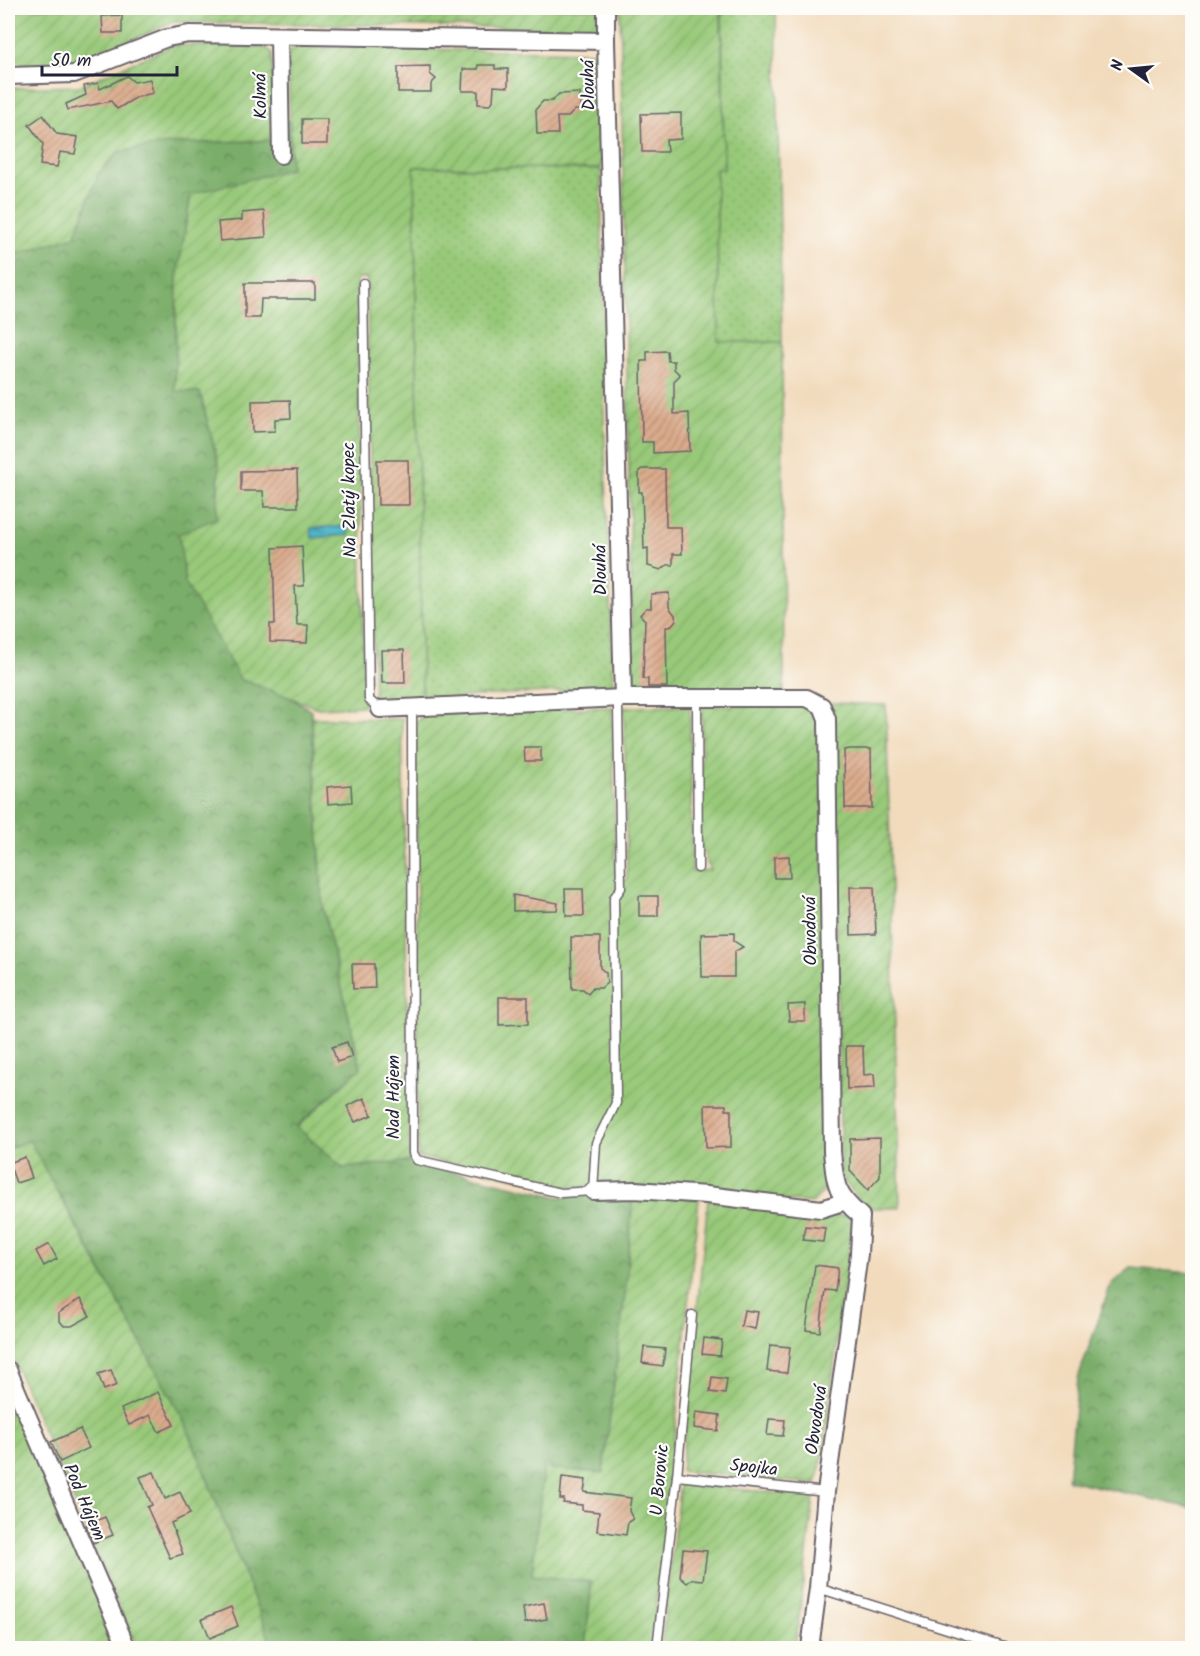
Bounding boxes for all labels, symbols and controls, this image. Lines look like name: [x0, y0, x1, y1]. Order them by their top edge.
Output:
scale bar: [42, 39, 177, 77]
north arrow: [1101, 39, 1161, 99]
text: 50 m: [51, 47, 91, 76]
text: N: [1105, 57, 1131, 74]
street label: Dlouhá: [575, 58, 604, 111]
street label: Kolmá: [247, 71, 276, 119]
street label: Na Zlatý kopec: [335, 442, 366, 558]
street label: Dlouhá: [587, 543, 616, 596]
street label: Obvodová: [796, 894, 827, 966]
street label: Nad Hájem: [380, 1055, 409, 1139]
street label: Obvodová: [798, 1382, 837, 1457]
street label: U Borovic: [643, 1443, 678, 1517]
street label: Spojka: [729, 1452, 779, 1485]
street label: Pod Hájem: [54, 1459, 113, 1546]

